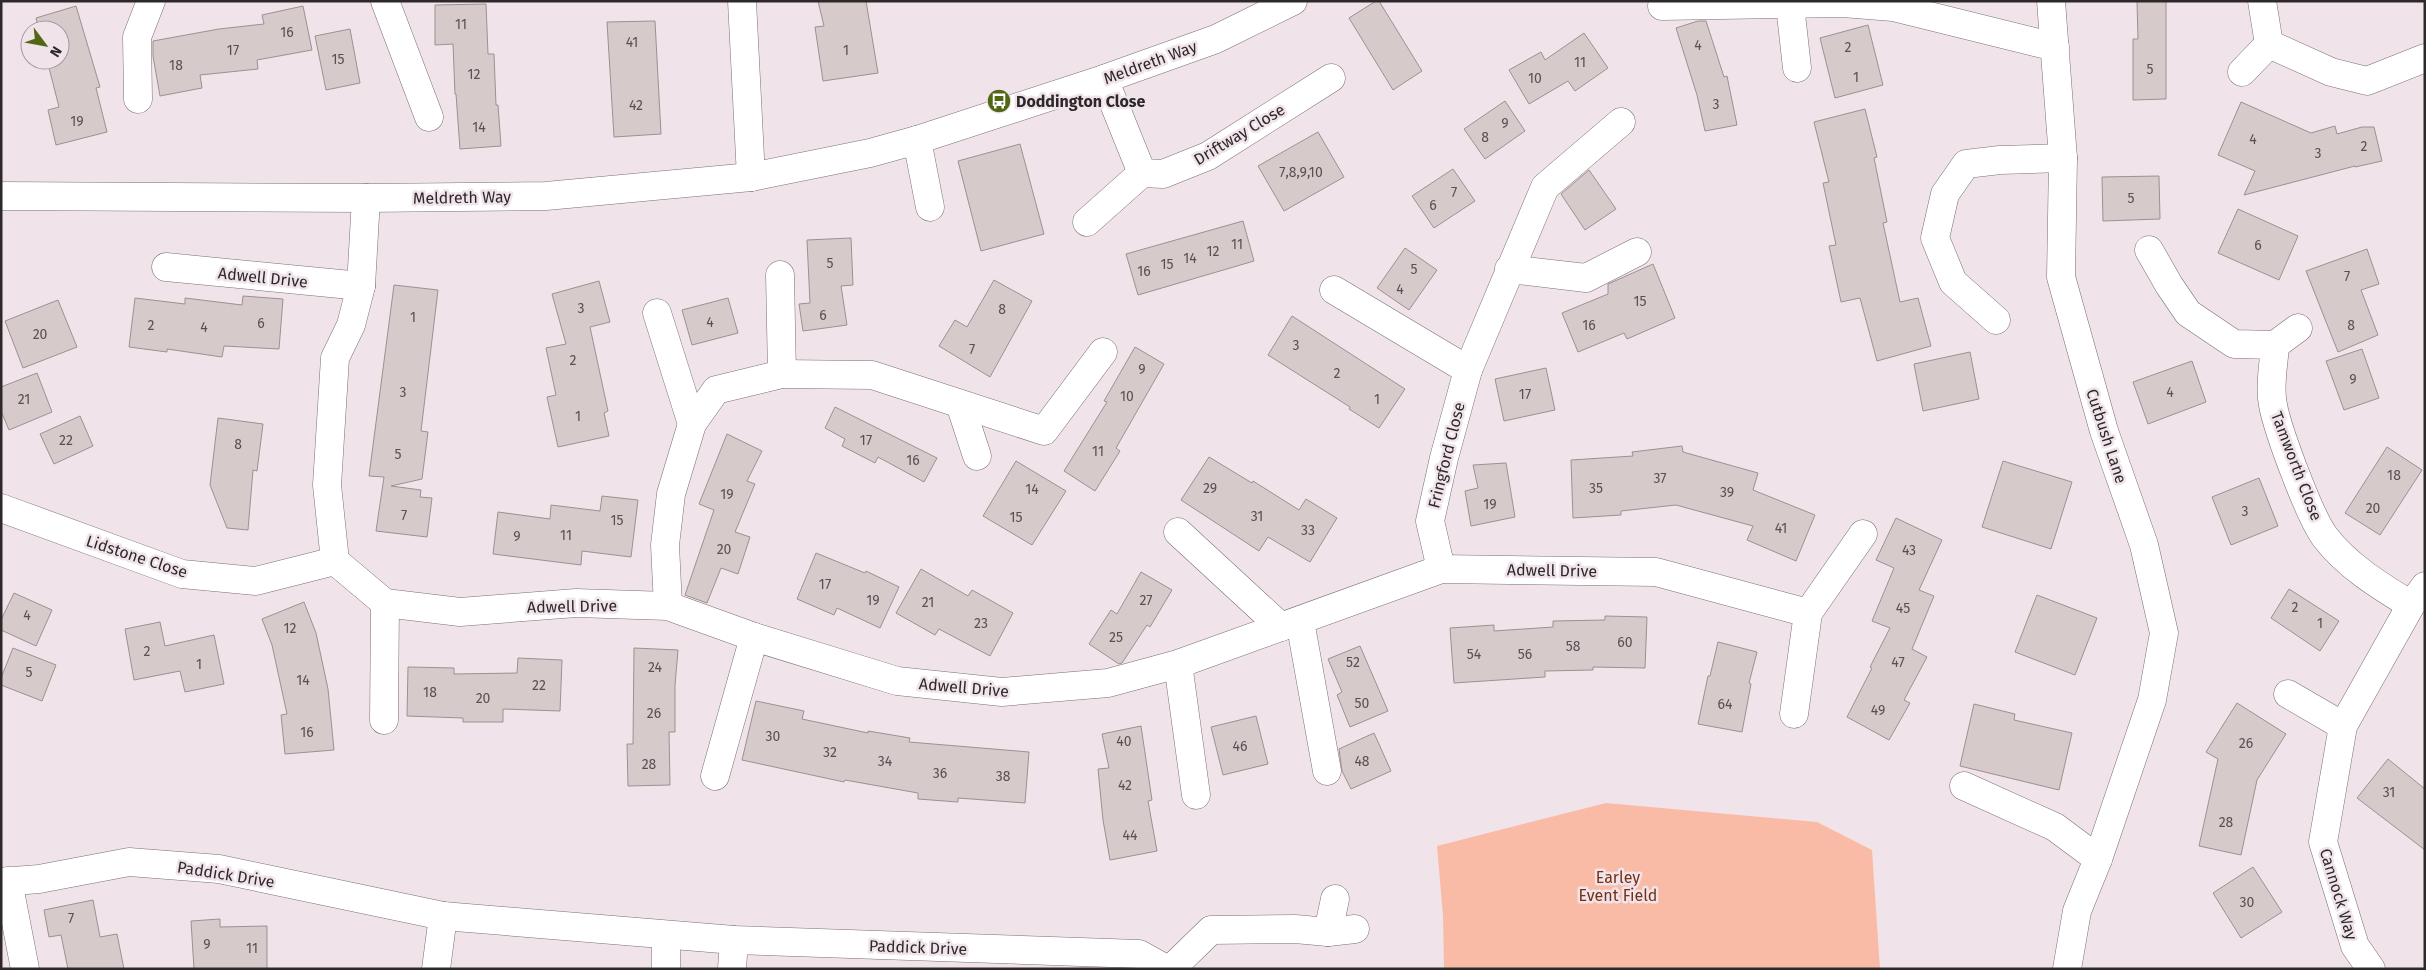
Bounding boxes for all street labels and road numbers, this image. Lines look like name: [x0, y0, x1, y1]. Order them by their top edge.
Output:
street label: Meldreth Way: [1101, 37, 1200, 88]
street label: Driftway Close: [1190, 100, 1288, 169]
street label: Meldreth Way: [413, 187, 511, 208]
street label: Adwell Drive: [217, 263, 309, 292]
street label: Cutbush Lane: [2082, 386, 2131, 486]
street label: Fringford Close: [1424, 400, 1469, 510]
street label: Tamworth Close: [2267, 409, 2326, 523]
street label: Lidstone Close: [84, 531, 190, 582]
street label: Adwell Drive: [1507, 560, 1597, 581]
street label: Adwell Drive: [527, 596, 617, 617]
street label: Adwell Drive: [918, 674, 1010, 701]
street label: Cannock Way: [2316, 846, 2361, 942]
street label: Paddick Drive: [176, 857, 276, 892]
street label: Paddick Drive: [868, 936, 967, 959]

